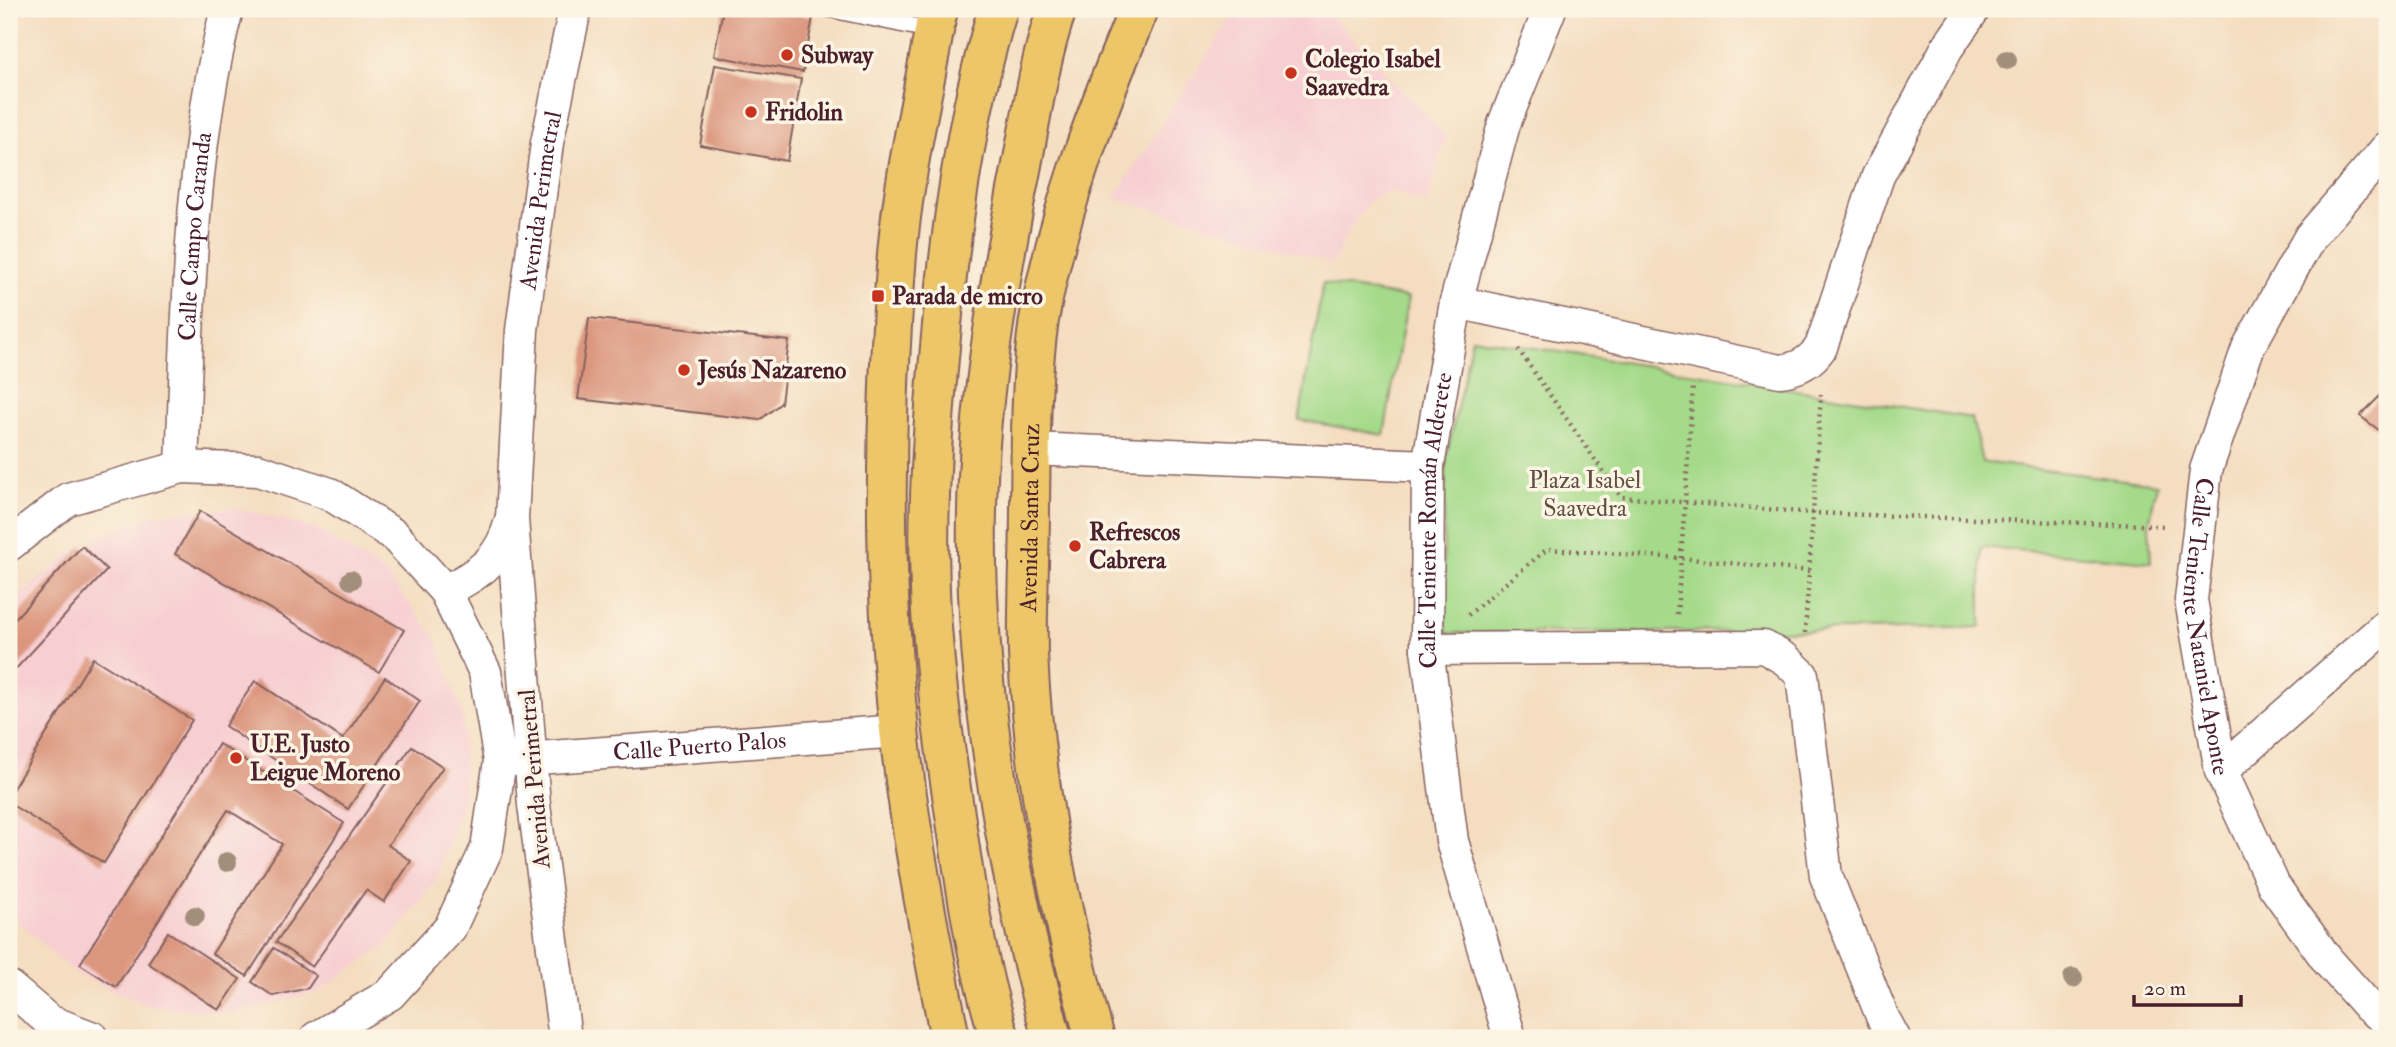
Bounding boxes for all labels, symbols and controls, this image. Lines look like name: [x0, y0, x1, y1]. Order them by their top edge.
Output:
place label: Subway: [801, 40, 875, 71]
place label: Colegio Isabel Saavedra: [1305, 44, 1441, 103]
marker: Subway: [779, 47, 795, 63]
marker: Colegio Isabel Saavedra: [1283, 65, 1299, 81]
place label: Fridolin: [765, 97, 843, 128]
marker: Fridolin: [743, 104, 759, 120]
street label: Avenida Perimetral: [512, 108, 569, 293]
street label: Calle Campo Caranda: [172, 129, 219, 342]
place label: Parada de micro: [892, 281, 1043, 312]
marker: Parada de micro: [870, 288, 886, 304]
place label: Jesús Nazareno: [697, 355, 847, 386]
marker: Jesús Nazareno: [676, 362, 692, 378]
street label: Calle Teniente Román Alderete: [1412, 370, 1460, 671]
street label: Avenida Santa Cruz: [1013, 423, 1047, 613]
park label: Plaza Isabel Saavedra: [1529, 465, 1641, 524]
street label: Calle Teniente Nataniel Aponte: [2175, 476, 2236, 778]
place label: Refrescos Cabrera: [1089, 517, 1180, 576]
marker: Refrescos Cabrera: [1067, 538, 1083, 554]
street label: Avenida Perimetral: [511, 688, 558, 871]
street label: Calle Puerto Palos: [612, 724, 787, 768]
place label: U.E. Justo Leigue Moreno: [250, 729, 401, 788]
marker: U.E. Justo Leigue Moreno: [228, 750, 244, 766]
scale bar: [2134, 963, 2240, 1007]
text: 20 m: [2144, 975, 2186, 1002]

